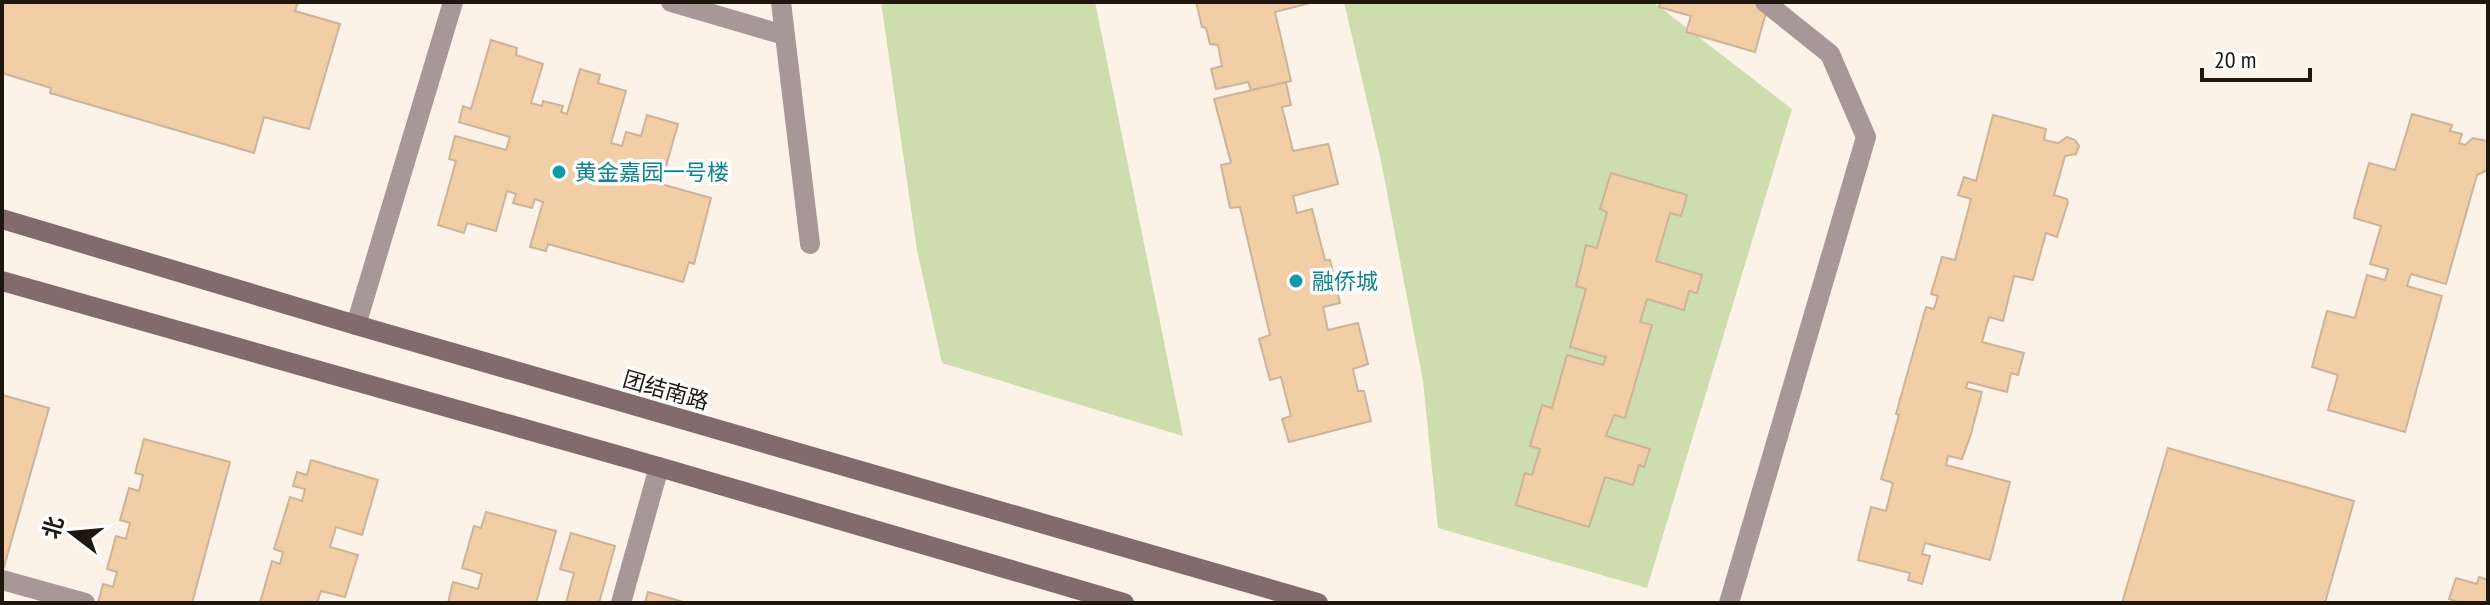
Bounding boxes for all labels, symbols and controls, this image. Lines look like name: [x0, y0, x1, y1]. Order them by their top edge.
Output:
scale bar: [2202, 32, 2310, 82]
text: 20 m: [2214, 44, 2256, 75]
place label: 黄金嘉园一号楼: [575, 158, 729, 186]
marker: 黄金嘉园一号楼: [550, 163, 568, 181]
place label: 融侨城: [1312, 267, 1378, 295]
marker: 融侨城: [1287, 272, 1305, 290]
street label: 团结南路: [620, 364, 712, 416]
north arrow: [32, 493, 112, 573]
text: 北: [36, 513, 69, 542]

